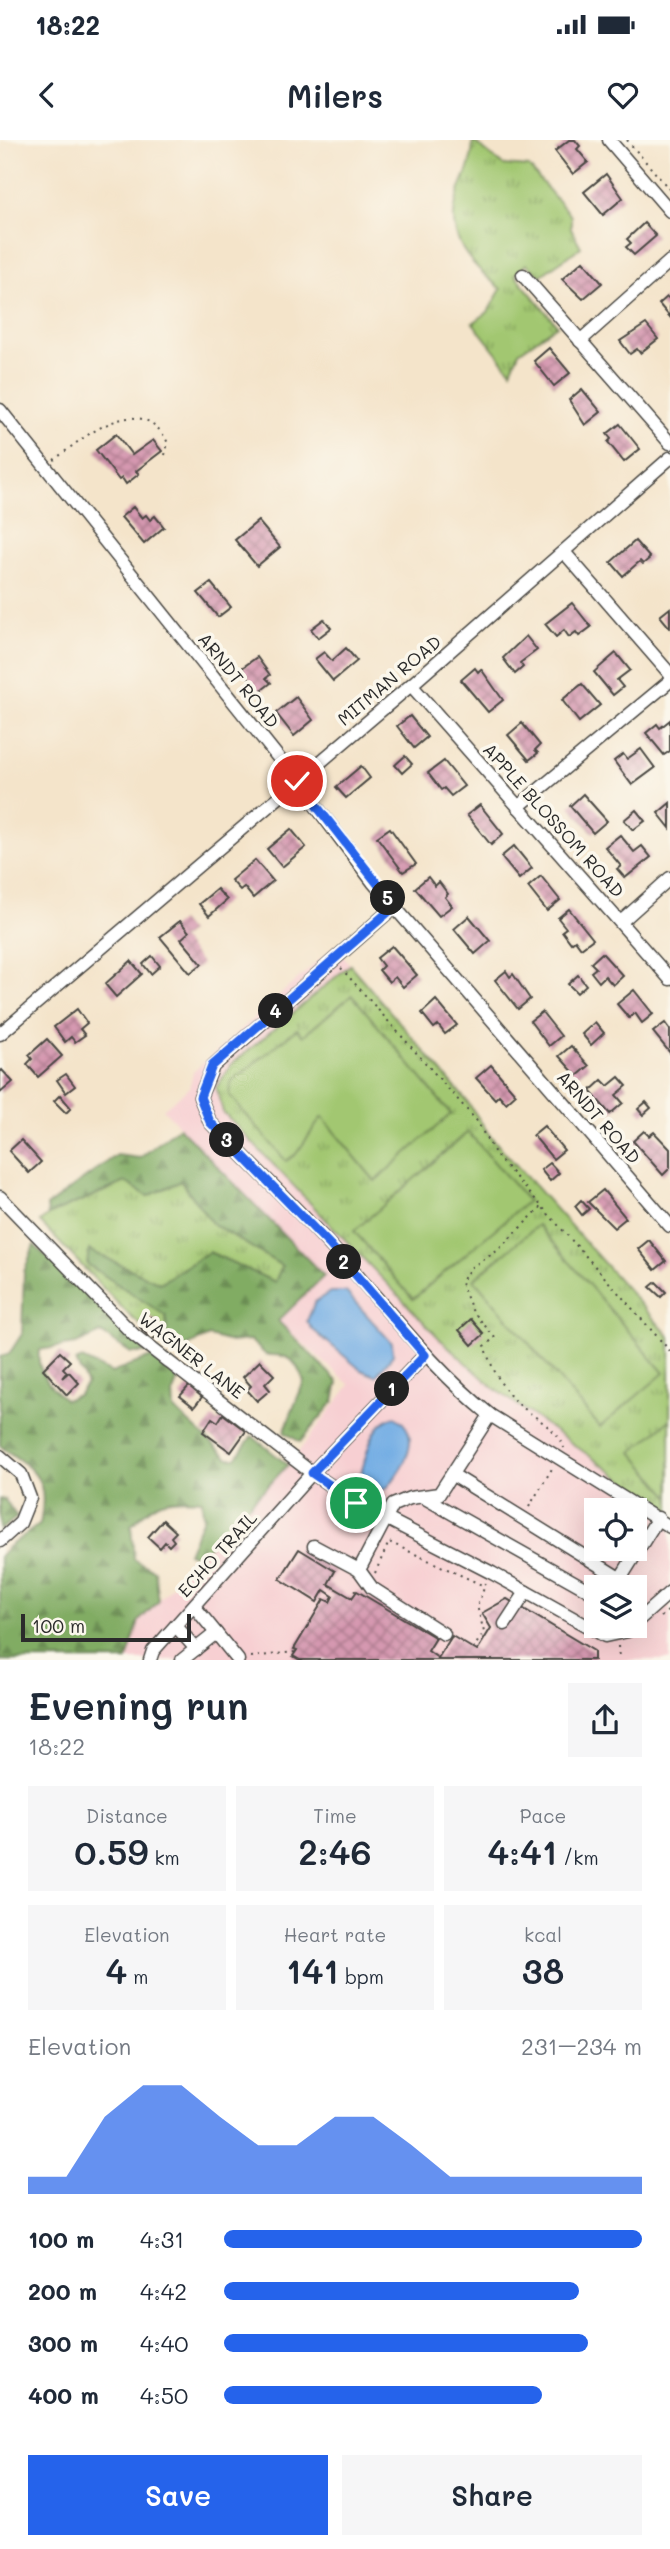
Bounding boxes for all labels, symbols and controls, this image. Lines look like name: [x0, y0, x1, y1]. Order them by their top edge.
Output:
text: 18:22: [35, 8, 100, 42]
text: Milers: [287, 74, 383, 116]
icon: back: [28, 76, 66, 114]
icon: heart: [604, 76, 642, 114]
street label: ARNDT ROAD: [193, 627, 285, 733]
street label: MITMAN ROAD: [332, 629, 446, 731]
street label: APPLE BLOSSOM ROAD: [478, 738, 630, 902]
pin: [267, 751, 327, 811]
icon: check: [278, 762, 316, 800]
pin: 5: [370, 880, 406, 916]
text: 5: [382, 885, 393, 910]
pin: 4: [258, 994, 294, 1028]
text: 4: [269, 998, 282, 1023]
street label: ARNDT ROAD: [552, 1065, 646, 1169]
pin: 3: [210, 1122, 244, 1158]
text: 3: [221, 1127, 232, 1152]
pin: 2: [326, 1244, 362, 1280]
text: 2: [338, 1249, 349, 1274]
street label: WAGNER LANE: [134, 1306, 250, 1404]
pin: 1: [374, 1372, 410, 1406]
text: 1: [387, 1376, 396, 1401]
pin: [326, 1473, 386, 1533]
icon: arrive: [337, 1484, 375, 1522]
map controls: [584, 1498, 647, 1638]
button: locate: [584, 1498, 647, 1561]
street label: ECHO TRAIL: [172, 1506, 262, 1602]
button: layers: [584, 1575, 647, 1638]
scale bar: [21, 1611, 191, 1643]
text: 100 m: [32, 1613, 85, 1638]
text: Evening run: [28, 1680, 249, 1730]
button: share: [568, 1683, 642, 1757]
text: 18:22: [28, 1731, 85, 1761]
text: Distance: [86, 1803, 168, 1828]
text: Time: [313, 1803, 357, 1828]
text: Pace: [520, 1803, 566, 1828]
text: 0.59: [74, 1828, 148, 1874]
text: 2:46: [298, 1828, 372, 1874]
text: 4:41: [487, 1828, 557, 1874]
text: km: [148, 1845, 180, 1870]
text: /km: [557, 1845, 599, 1870]
text: Elevation: [84, 1922, 170, 1947]
text: Heart rate: [284, 1922, 386, 1947]
text: kcal: [524, 1922, 562, 1947]
text: 4: [106, 1947, 127, 1993]
text: 141: [286, 1947, 339, 1993]
text: 38: [522, 1947, 564, 1993]
text: m: [127, 1964, 148, 1989]
text: bpm: [339, 1964, 384, 1989]
text: Elevation: [28, 2031, 131, 2061]
text: 231–234 m: [521, 2031, 642, 2061]
text: 100 m: [28, 2224, 94, 2254]
text: 4:31: [140, 2224, 184, 2254]
text: 200 m: [28, 2276, 97, 2306]
text: 4:42: [140, 2276, 187, 2306]
text: 300 m: [28, 2328, 98, 2358]
text: 4:40: [140, 2328, 188, 2358]
text: 400 m: [28, 2380, 99, 2410]
text: 4:50: [140, 2380, 188, 2410]
button: Save: [28, 2455, 328, 2535]
button: Share: [342, 2455, 642, 2535]

